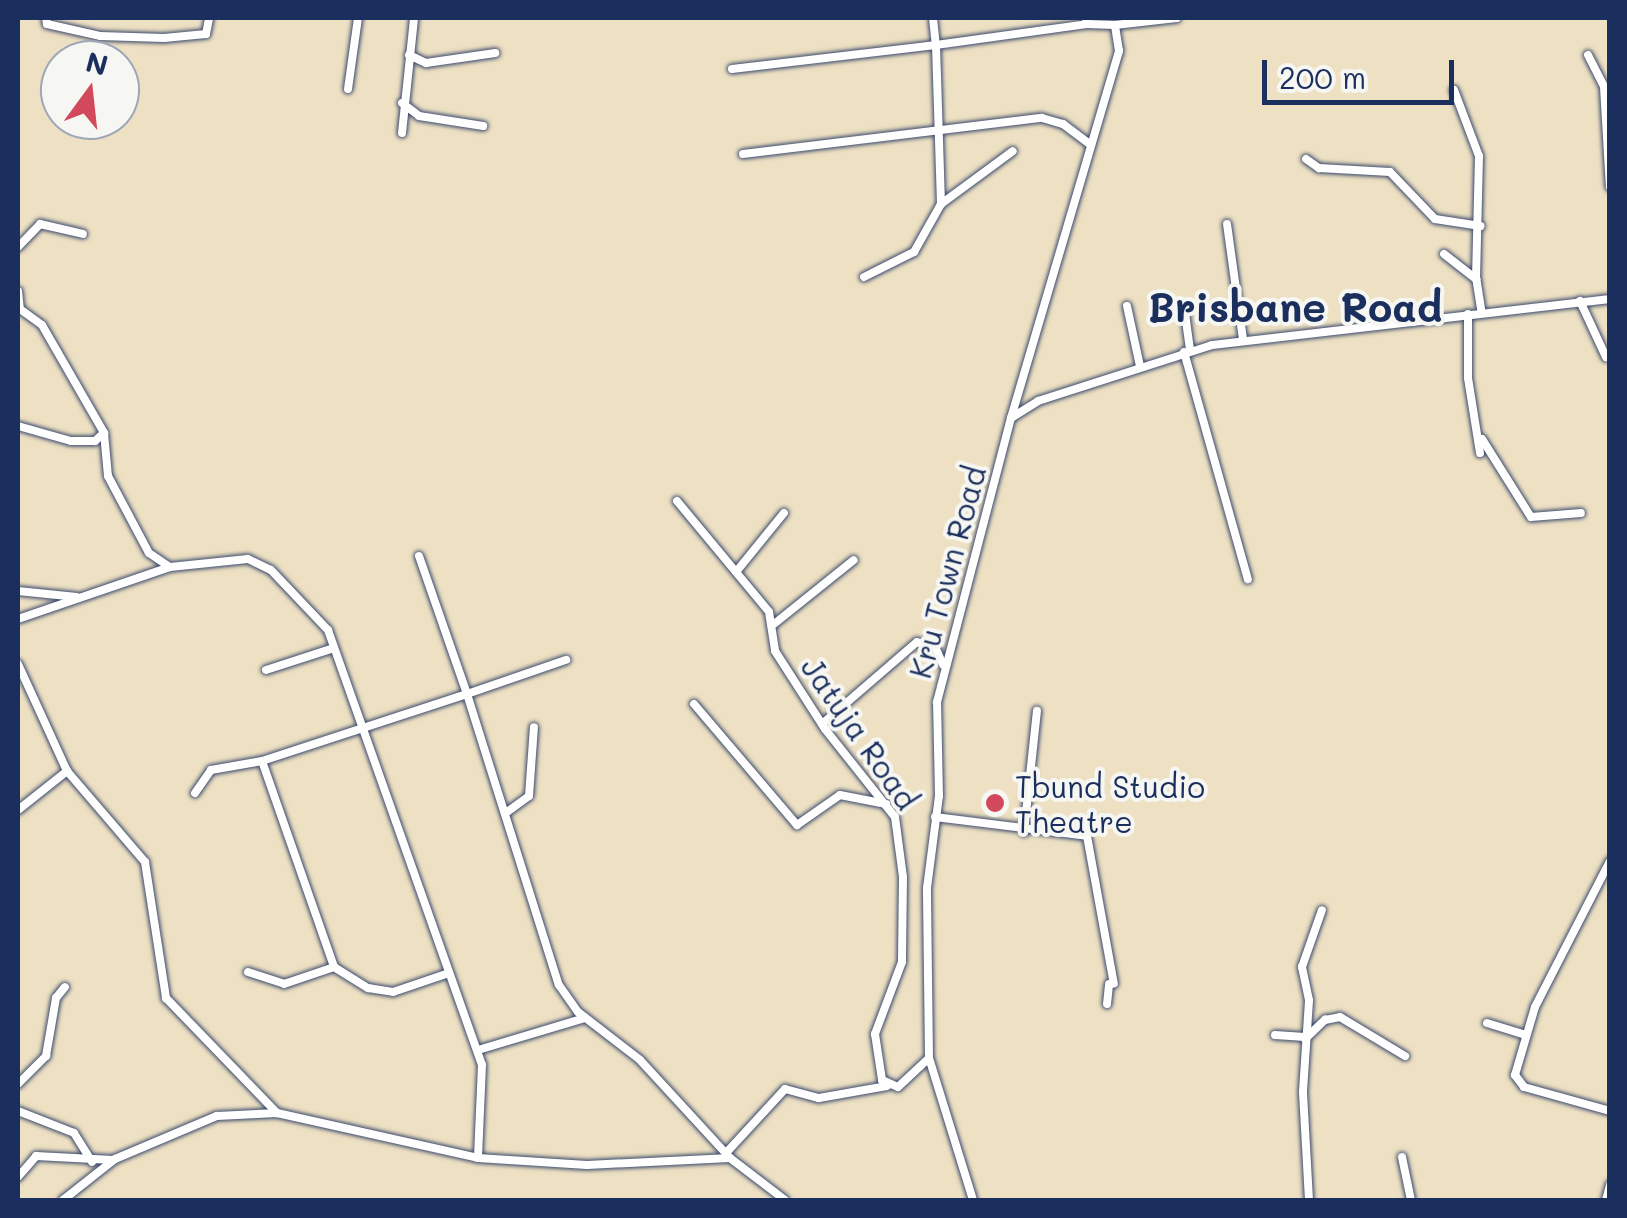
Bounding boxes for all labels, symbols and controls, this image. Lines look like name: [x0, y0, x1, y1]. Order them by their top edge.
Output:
north arrow: [40, 40, 140, 140]
scale bar: [1267, 40, 1460, 102]
text: N: [82, 43, 112, 83]
text: 200 m: [1279, 57, 1366, 97]
district label: Brisbane Road: [1148, 282, 1442, 330]
street label: Kru Town Road: [901, 462, 993, 682]
street label: Jatuja Road: [794, 650, 926, 816]
place label: Tbund Studio Theatre: [1015, 768, 1205, 838]
marker: Tbund Studio Theatre: [984, 792, 1006, 814]

